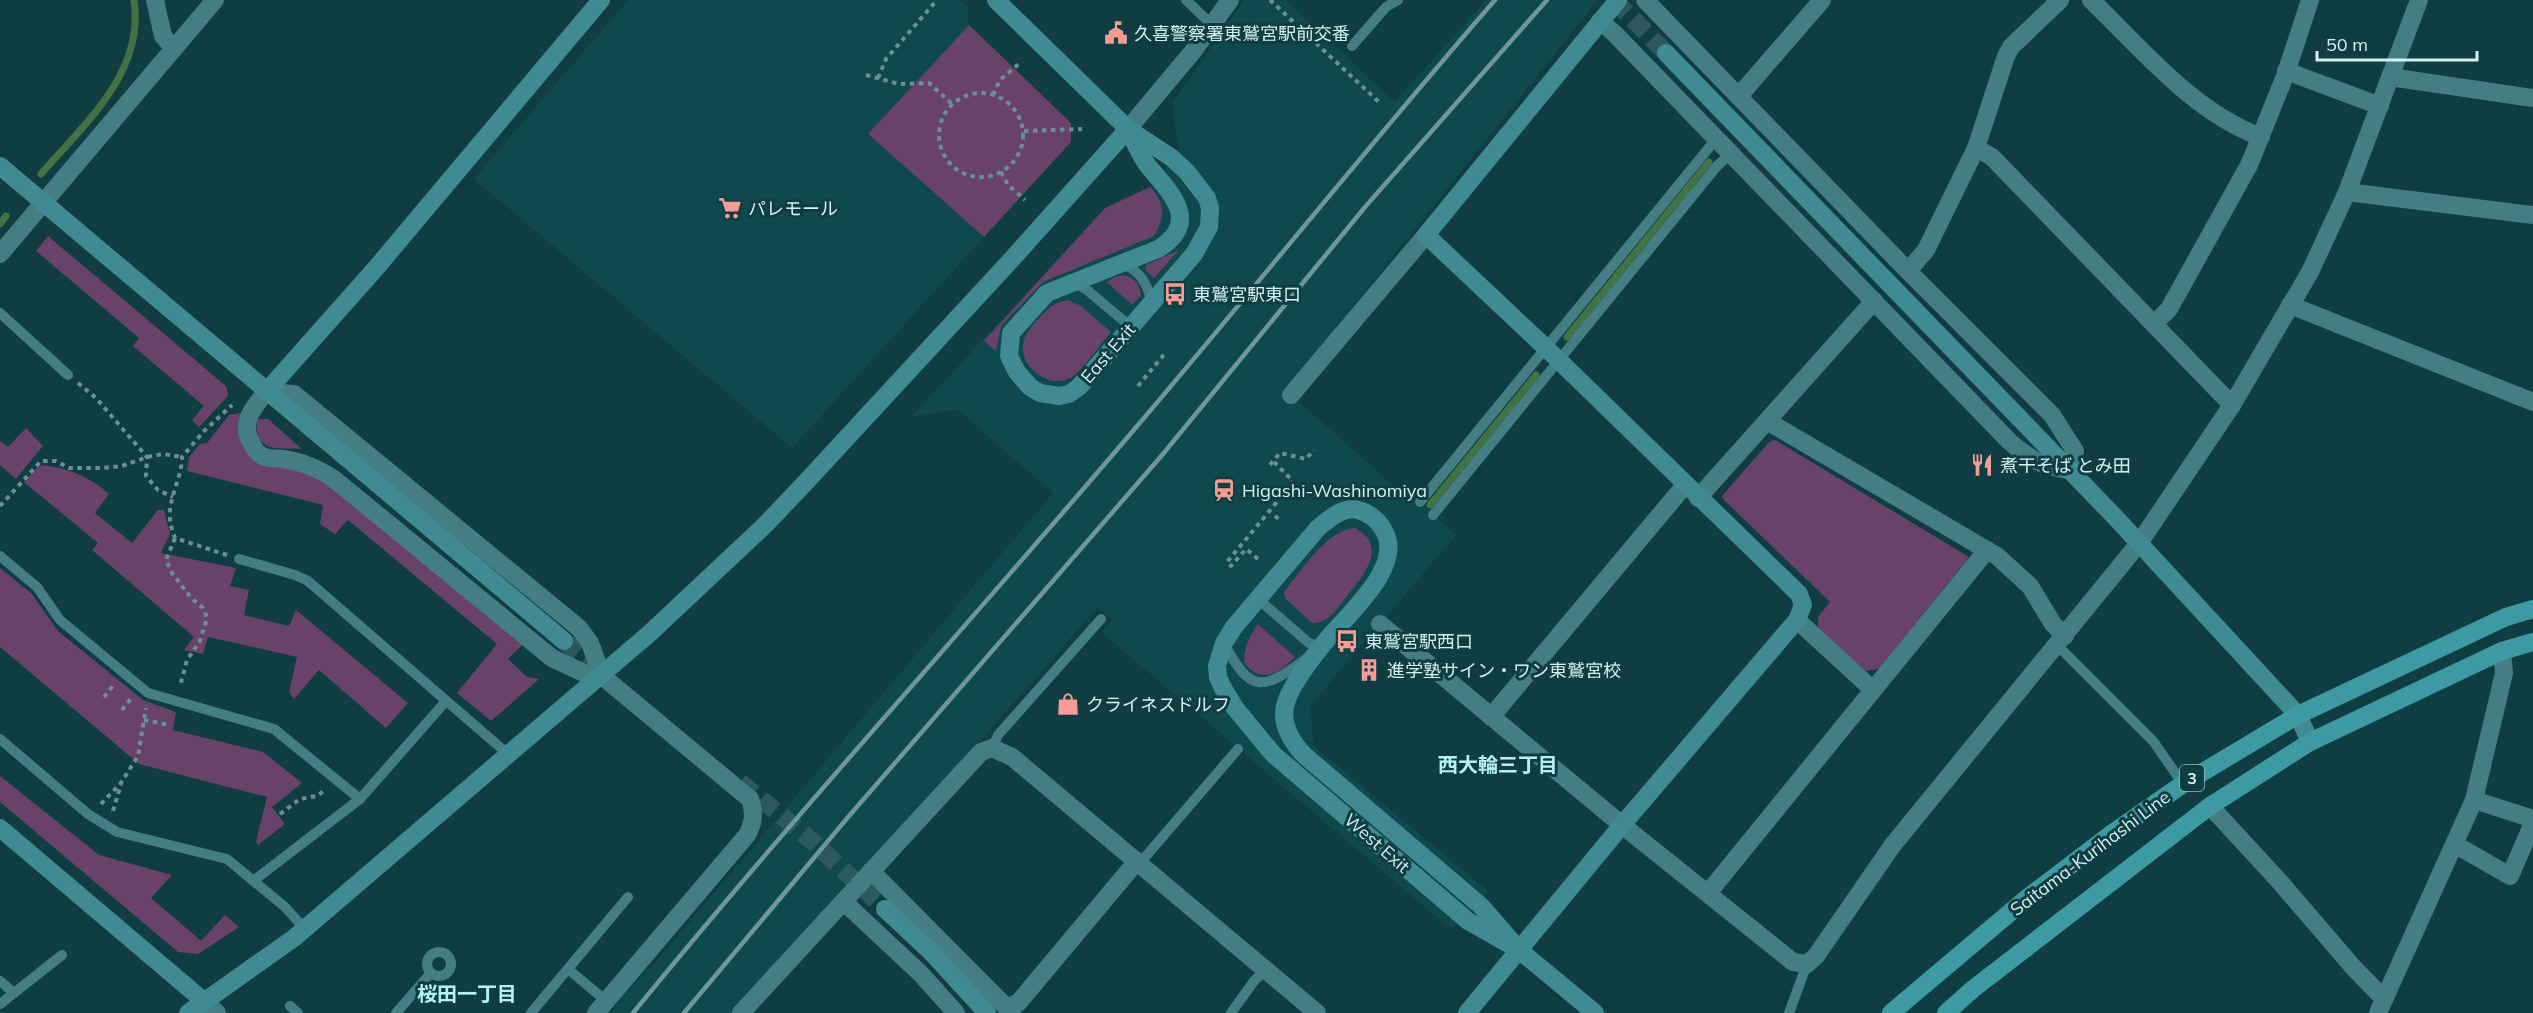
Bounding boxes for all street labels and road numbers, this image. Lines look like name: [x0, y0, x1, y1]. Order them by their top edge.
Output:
street label: East Exit: [1076, 318, 1140, 388]
road number: 3: [2180, 765, 2204, 791]
street label: Saitama-Kurihashi Line: [2005, 785, 2175, 921]
street label: West Exit: [1339, 808, 1415, 878]

